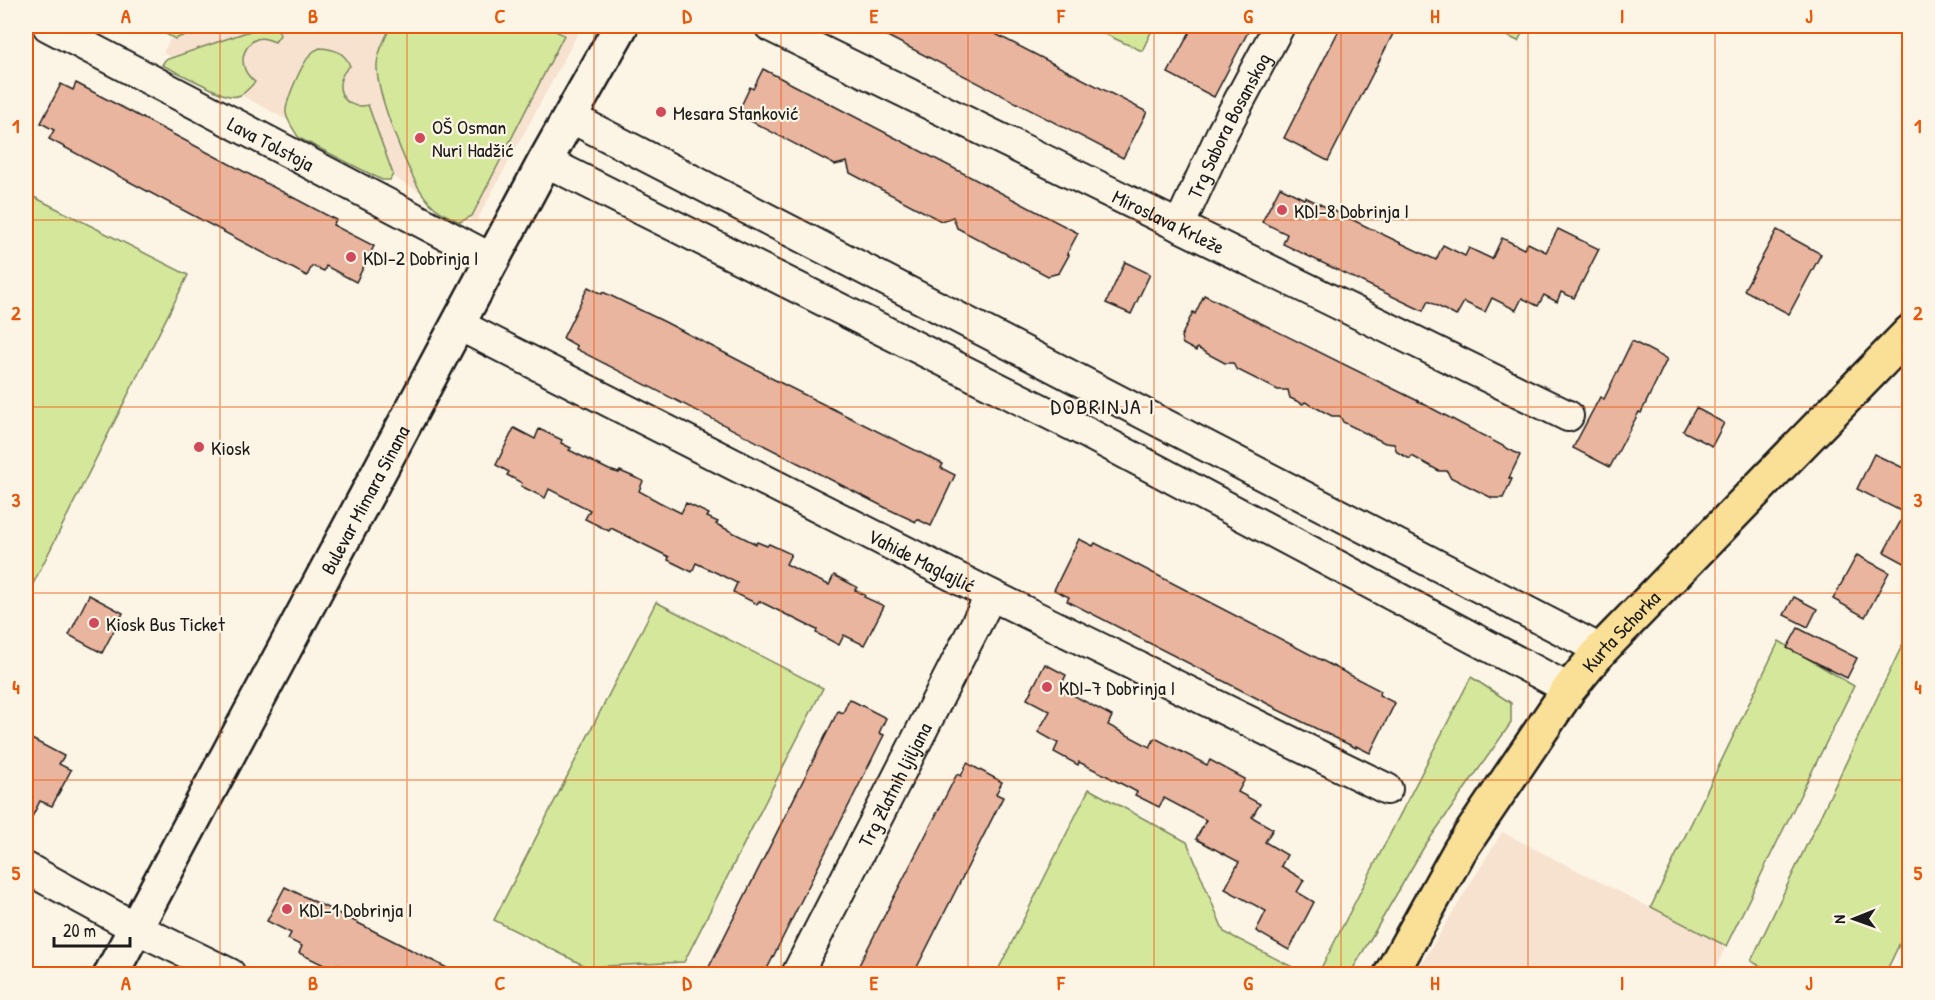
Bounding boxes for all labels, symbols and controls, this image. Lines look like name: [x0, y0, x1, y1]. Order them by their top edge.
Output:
text: A: [121, 2, 131, 29]
text: B: [308, 2, 318, 29]
text: C: [495, 2, 506, 29]
text: D: [682, 2, 692, 29]
text: E: [870, 2, 879, 29]
text: F: [1056, 2, 1066, 29]
text: G: [1243, 2, 1253, 29]
text: H: [1430, 2, 1440, 29]
text: I: [1620, 2, 1624, 29]
text: J: [1805, 2, 1813, 29]
street label: Trg Sabora Bosanskog: [1180, 48, 1276, 203]
place label: Mesara Stanković: [673, 99, 798, 126]
marker: Mesara Stanković: [654, 105, 668, 119]
street label: Lava Tolstoja: [223, 109, 319, 177]
text: 1: [12, 112, 20, 139]
text: 1: [1914, 112, 1922, 139]
place label: OŠ Osman Nuri Hadžić: [432, 113, 513, 163]
marker: OŠ Osman Nuri Hadžić: [413, 131, 427, 145]
street label: Miroslava Krleže: [1108, 182, 1229, 260]
place label: KDI-8 Dobrinja I: [1294, 197, 1409, 224]
marker: KDI-8 Dobrinja I: [1275, 203, 1289, 217]
place label: KDI-2 Dobrinja I: [363, 244, 479, 271]
marker: KDI-2 Dobrinja I: [344, 250, 358, 264]
text: 2: [11, 299, 21, 326]
text: 2: [1913, 299, 1923, 326]
district label: DOBRINJA I: [1051, 391, 1155, 421]
street label: Bulevar Mimara Sinana: [314, 420, 415, 579]
place label: Kiosk: [211, 434, 250, 461]
marker: Kiosk: [192, 440, 206, 454]
text: 3: [12, 486, 21, 513]
text: 3: [1914, 486, 1923, 513]
street label: Vahide Maglajlić: [864, 521, 980, 598]
street label: Kurta Schorka: [1575, 584, 1666, 677]
place label: Kiosk Bus Ticket: [106, 610, 226, 637]
marker: Kiosk Bus Ticket: [87, 616, 101, 630]
text: 4: [12, 673, 20, 700]
text: 4: [1914, 673, 1922, 700]
place label: KDI-7 Dobrinja I: [1059, 674, 1175, 701]
marker: KDI-7 Dobrinja I: [1040, 680, 1054, 694]
street label: Trg Zlatnih ljiljana: [851, 717, 937, 851]
text: 5: [12, 859, 21, 886]
text: 5: [1914, 859, 1923, 886]
north arrow: [1824, 889, 1884, 949]
place label: KDI-1 Dobrinja I: [299, 896, 412, 923]
marker: KDI-1 Dobrinja I: [280, 902, 294, 916]
scale bar: [54, 910, 130, 948]
text: N: [1828, 914, 1850, 924]
text: 20 m: [63, 918, 96, 943]
text: A: [121, 969, 131, 996]
text: B: [308, 969, 318, 996]
text: C: [495, 969, 506, 996]
text: D: [682, 969, 692, 996]
text: E: [870, 969, 879, 996]
text: F: [1056, 969, 1066, 996]
text: G: [1243, 969, 1253, 996]
text: H: [1430, 969, 1440, 996]
text: I: [1620, 969, 1624, 996]
text: J: [1805, 969, 1813, 996]

